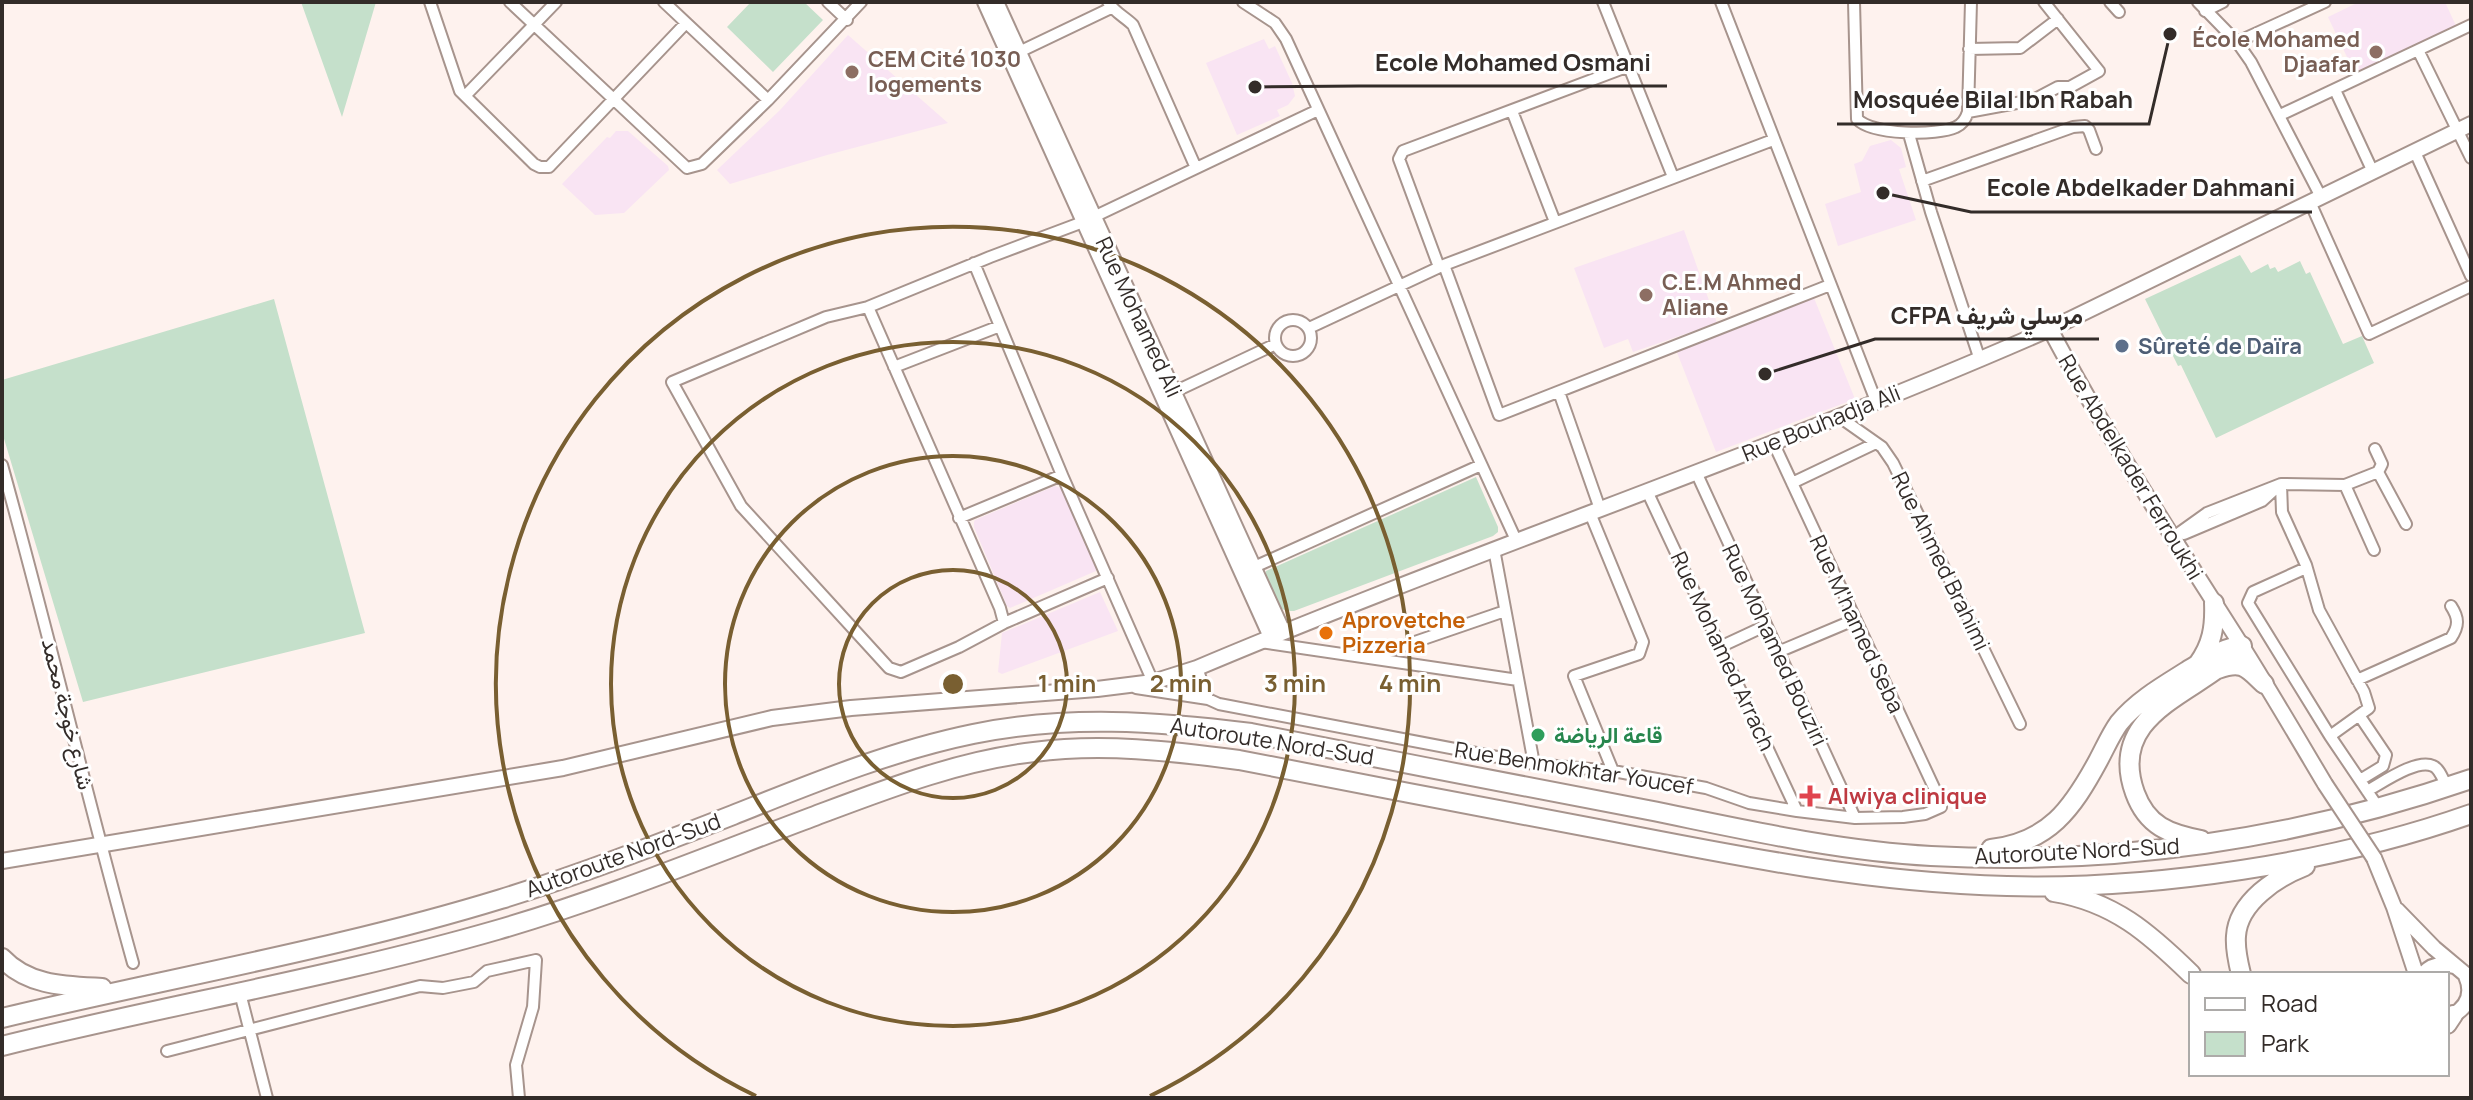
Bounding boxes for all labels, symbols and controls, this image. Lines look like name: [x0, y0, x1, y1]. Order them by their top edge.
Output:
place label: École Mohamed Djaafar: [2192, 24, 2360, 79]
callout: Ecole Mohamed Osmani: [1359, 38, 1667, 86]
marker: École Mohamed Djaafar: [2367, 43, 2385, 61]
place label: CEM Cité 1030 logements: [868, 44, 1021, 99]
text: Ecole Mohamed Osmani: [1375, 45, 1651, 78]
marker: CEM Cité 1030 logements: [843, 63, 861, 81]
callout: Mosquée Bilal Ibn Rabah: [1837, 76, 2149, 124]
text: Mosquée Bilal Ibn Rabah: [1853, 82, 2133, 115]
callout: Ecole Abdelkader Dahmani: [1971, 164, 2312, 212]
text: Ecole Abdelkader Dahmani: [1987, 170, 2295, 203]
street label: Rue Mohamed Ali: [1089, 232, 1189, 402]
place label: C.E.M Ahmed Aliane: [1662, 267, 1802, 322]
marker: C.E.M Ahmed Aliane: [1637, 286, 1655, 304]
callout: CFPA مرسلي شريف: [1875, 291, 2099, 339]
text: CFPA مرسلي شريف: [1891, 298, 2083, 336]
place label: Sûreté de Daïra: [2138, 331, 2302, 361]
marker: Sûreté de Daïra: [2113, 337, 2131, 355]
street label: Rue Abdelkader Ferroukhi: [2052, 349, 2210, 585]
street label: Rue Bouhadja Ali: [1737, 378, 1905, 468]
street label: Rue Ahmed Brahimi: [1885, 467, 1997, 655]
street label: Rue M'hamed Seba: [1803, 530, 1911, 718]
street label: Rue Mohamed Bouziri: [1715, 539, 1835, 751]
street label: Rue Mohamed Arrach: [1664, 546, 1782, 756]
place label: Aprovetche Pizzeria: [1342, 605, 1466, 660]
marker: Aprovetche Pizzeria: [1317, 624, 1335, 642]
street label: شارع خوجة محمد: [35, 635, 101, 793]
text: 1 min: [1038, 666, 1096, 699]
text: 2 min: [1150, 666, 1212, 699]
text: 3 min: [1264, 666, 1326, 699]
text: 4 min: [1379, 666, 1441, 699]
centre of rings: [939, 670, 967, 698]
street label: Autoroute Nord-Sud: [1168, 710, 1376, 772]
place label: قاعة الرياضة: [1554, 720, 1663, 750]
marker: قاعة الرياضة: [1529, 726, 1547, 744]
street label: Rue Benmokhtar Youcef: [1452, 734, 1696, 802]
place label: Alwiya clinique: [1828, 781, 1987, 811]
marker: Alwiya clinique: [1799, 785, 1821, 807]
street label: Autoroute Nord-Sud: [521, 806, 725, 904]
street label: Autoroute Nord-Sud: [1974, 831, 2180, 871]
legend: [2189, 972, 2449, 1076]
text: Road: [2261, 986, 2318, 1019]
text: Park: [2261, 1026, 2310, 1059]

